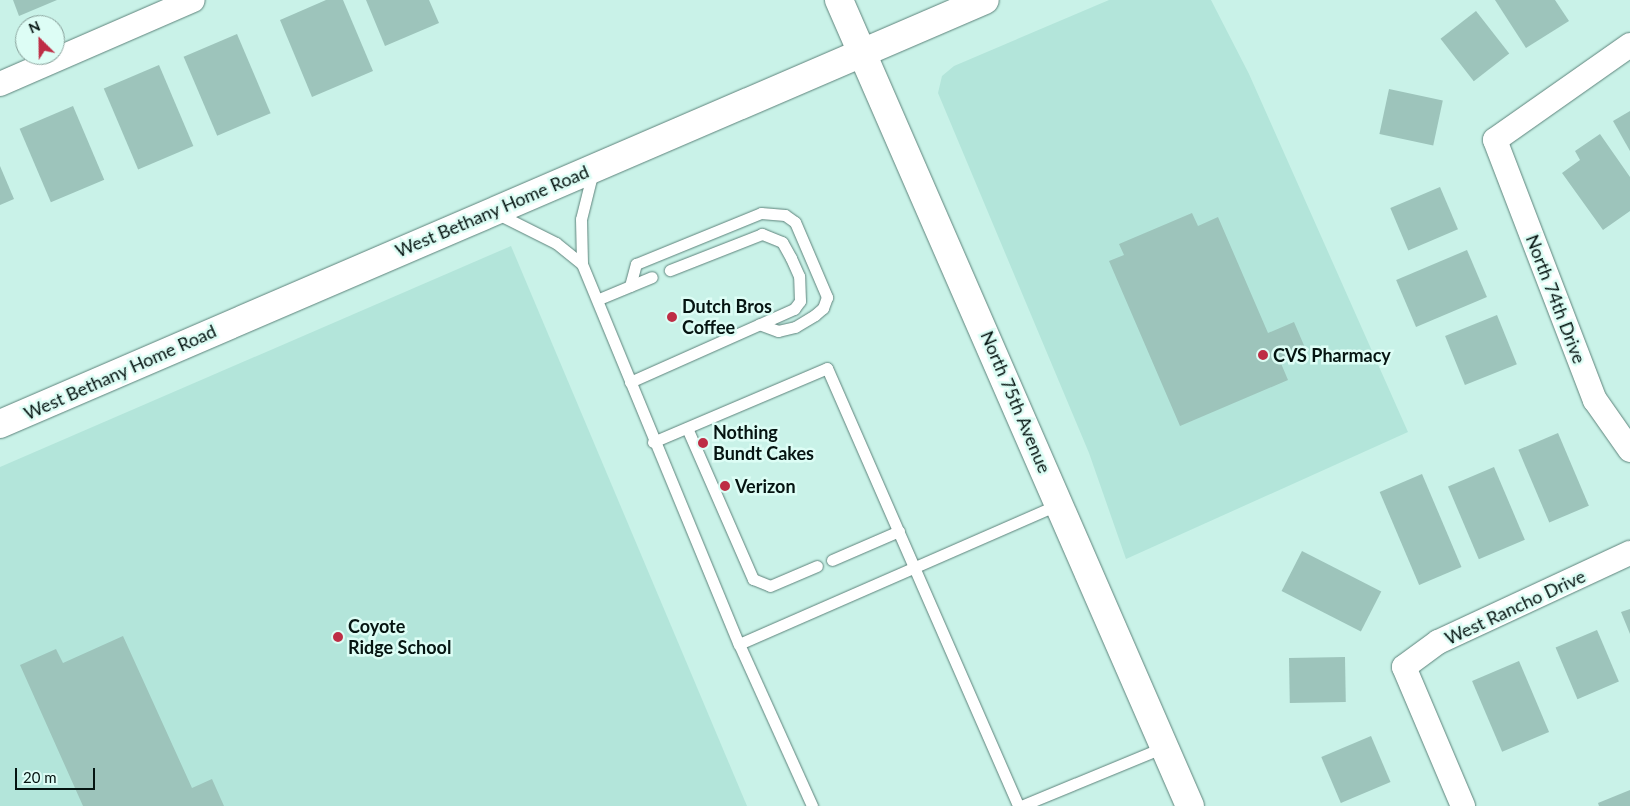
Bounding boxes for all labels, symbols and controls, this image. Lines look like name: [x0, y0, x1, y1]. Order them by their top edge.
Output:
north arrow: [15, 15, 65, 65]
text: N: [26, 17, 43, 37]
street label: West Bethany Home Road: [392, 160, 592, 262]
street label: North 74th Drive: [1522, 232, 1590, 366]
place label: Dutch Bros Coffee: [682, 296, 772, 338]
marker: Dutch Bros Coffee: [666, 311, 678, 323]
street label: West Bethany Home Road: [20, 320, 220, 424]
street label: North 75th Avenue: [976, 327, 1056, 477]
place label: CVS Pharmacy: [1273, 344, 1391, 366]
marker: CVS Pharmacy: [1257, 349, 1269, 361]
place label: Nothing Bundt Cakes: [713, 422, 814, 464]
marker: Nothing Bundt Cakes: [697, 437, 709, 449]
place label: Verizon: [735, 475, 796, 497]
marker: Verizon: [719, 480, 731, 492]
street label: West Rancho Drive: [1441, 565, 1589, 649]
place label: Coyote Ridge School: [348, 616, 451, 659]
marker: Coyote Ridge School: [332, 631, 344, 643]
scale bar: [18, 758, 98, 790]
text: 20 m: [23, 768, 57, 786]

